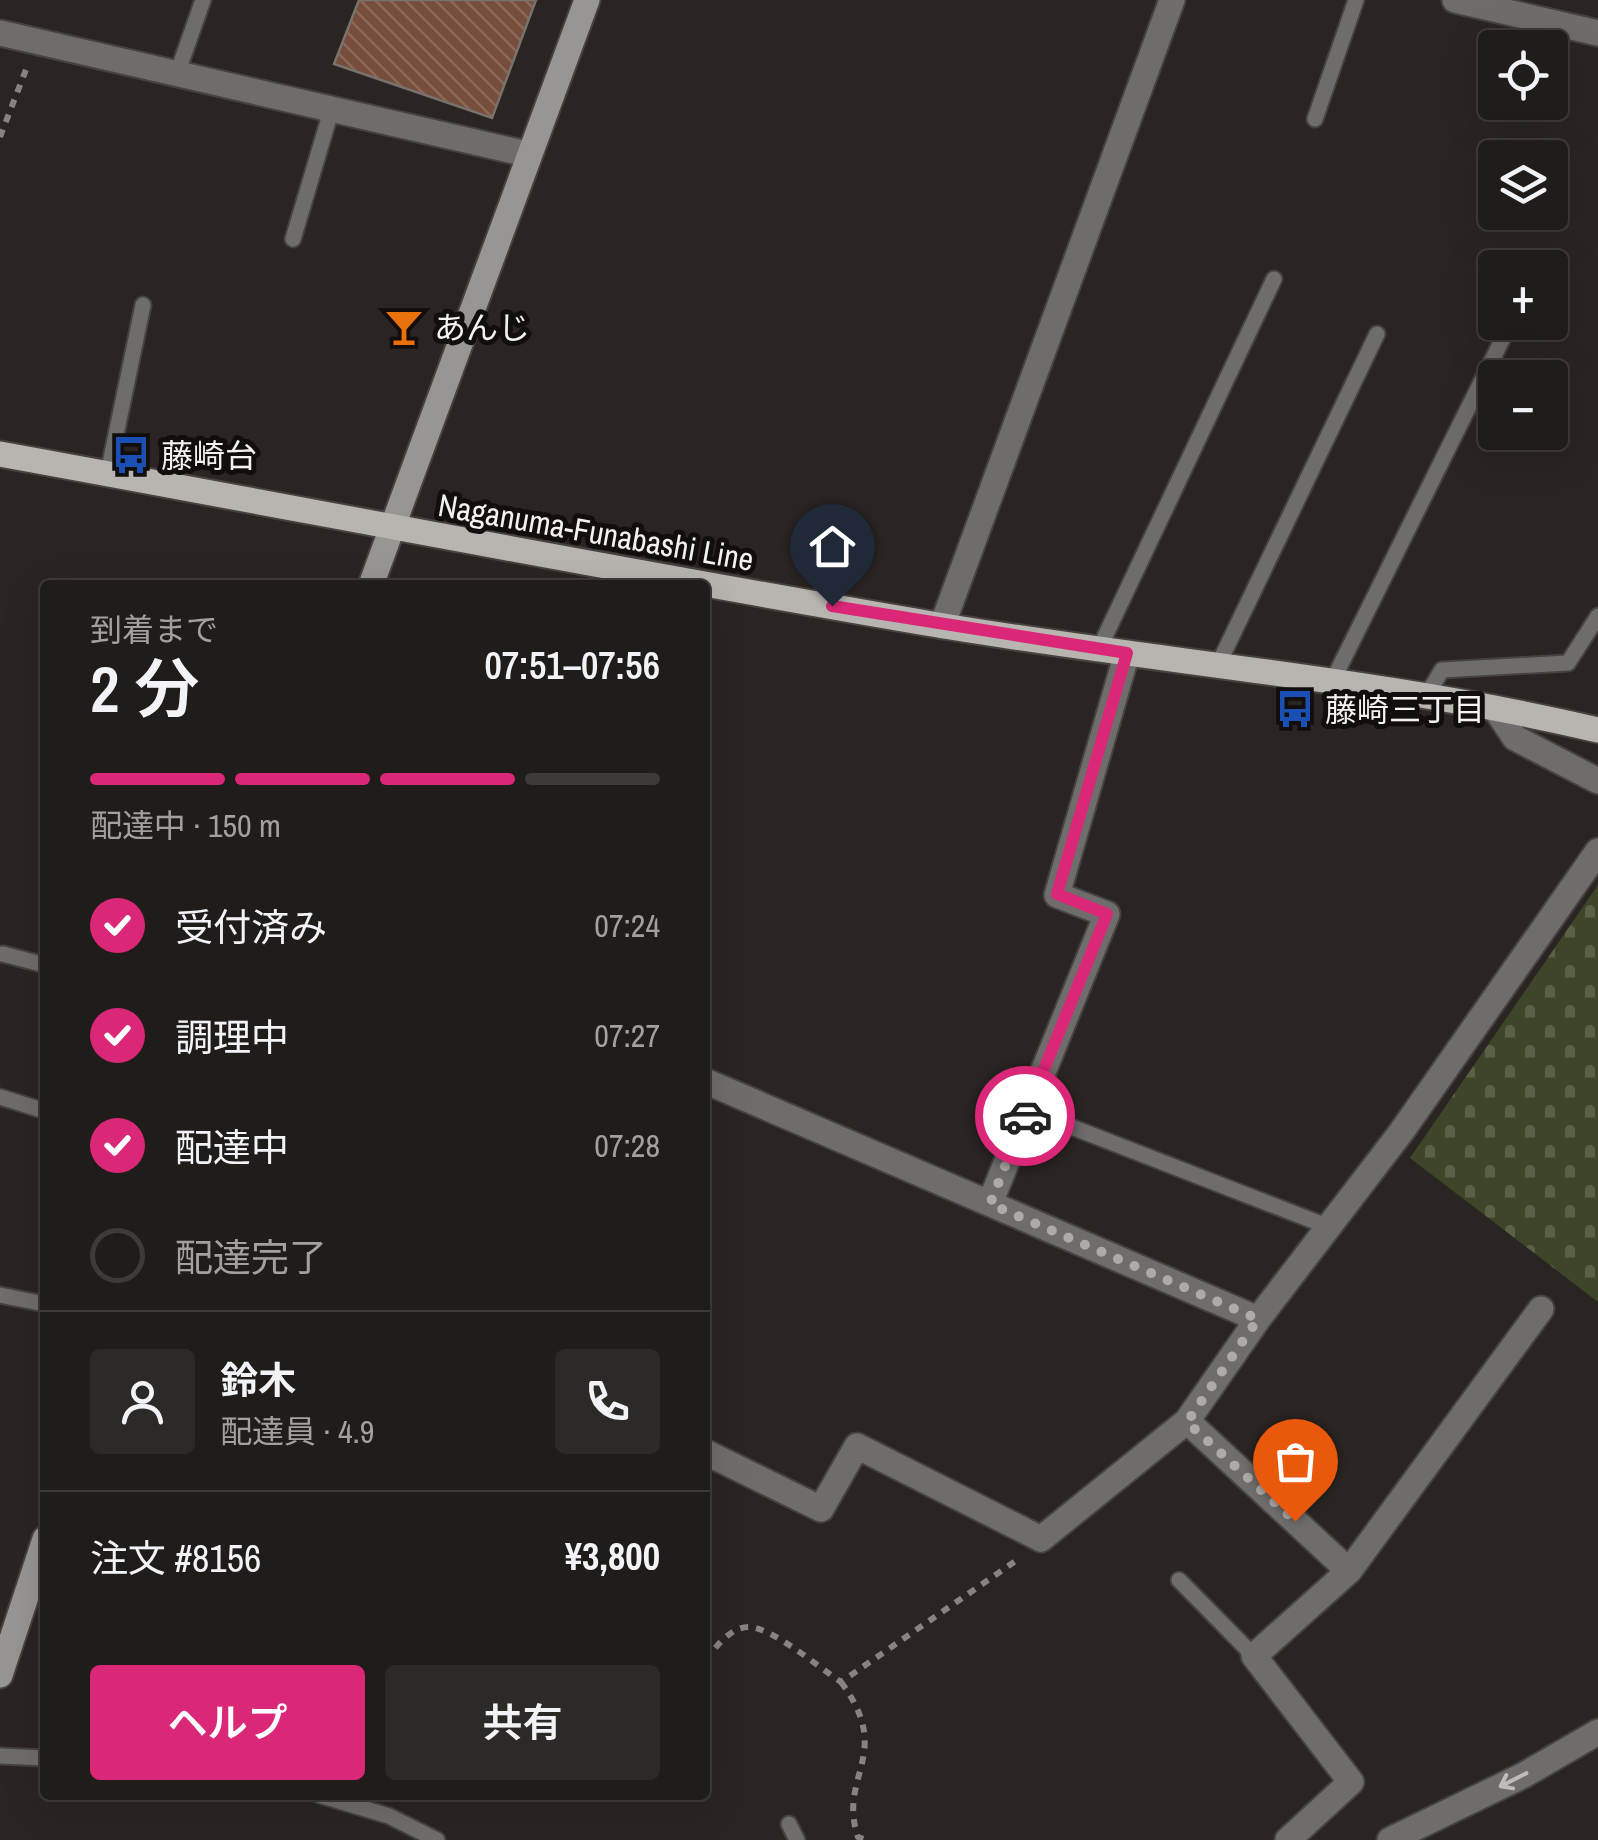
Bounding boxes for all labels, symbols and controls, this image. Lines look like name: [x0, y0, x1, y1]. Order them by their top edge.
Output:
map controls: [1478, 30, 1568, 450]
button: locate: [1478, 30, 1568, 120]
button: layers: [1478, 140, 1568, 230]
button: +: [1478, 250, 1568, 340]
bar icon: あんじ: [383, 306, 425, 348]
place label: あんじ: [434, 306, 530, 349]
button: −: [1478, 360, 1568, 450]
bus stop icon: 藤崎台: [110, 434, 152, 476]
place label: 藤崎台: [161, 434, 257, 477]
street label: Naganuma-Funabashi Line: [435, 483, 757, 581]
pin: [790, 504, 875, 607]
icon: home: [805, 519, 860, 574]
text: 到着まで: [90, 608, 218, 651]
text: 07:51–07:56: [484, 640, 660, 691]
text: 2 分: [90, 645, 199, 732]
bus stop icon: 藤崎三丁目: [1274, 688, 1316, 730]
place label: 藤崎三丁目: [1325, 688, 1485, 731]
text: 配達中 · 150 m: [90, 804, 281, 847]
icon: check: [90, 898, 145, 953]
text: 受付済み: [175, 902, 327, 953]
text: 07:24: [594, 904, 660, 947]
icon: check: [90, 1008, 145, 1063]
text: 調理中: [175, 1012, 289, 1063]
text: 07:27: [594, 1014, 660, 1057]
courier: [975, 1066, 1075, 1166]
icon: car: [998, 1089, 1053, 1144]
icon: check: [90, 1118, 145, 1173]
text: 配達中: [175, 1122, 289, 1173]
text: 07:28: [594, 1124, 660, 1167]
text: 配達完了: [175, 1232, 327, 1283]
button: person: [90, 1349, 195, 1454]
button: phone: [555, 1349, 660, 1454]
text: 鈴木: [220, 1355, 296, 1406]
text: 配達員 · 4.9: [220, 1410, 374, 1453]
pin: [1253, 1419, 1338, 1522]
icon: bag: [1268, 1434, 1323, 1489]
text: ¥3,800: [565, 1531, 660, 1582]
text: 注文 #8156: [90, 1533, 261, 1584]
button: ヘルプ: [90, 1665, 365, 1780]
button: 共有: [385, 1665, 660, 1780]
one-way arrow: [1499, 1771, 1529, 1790]

